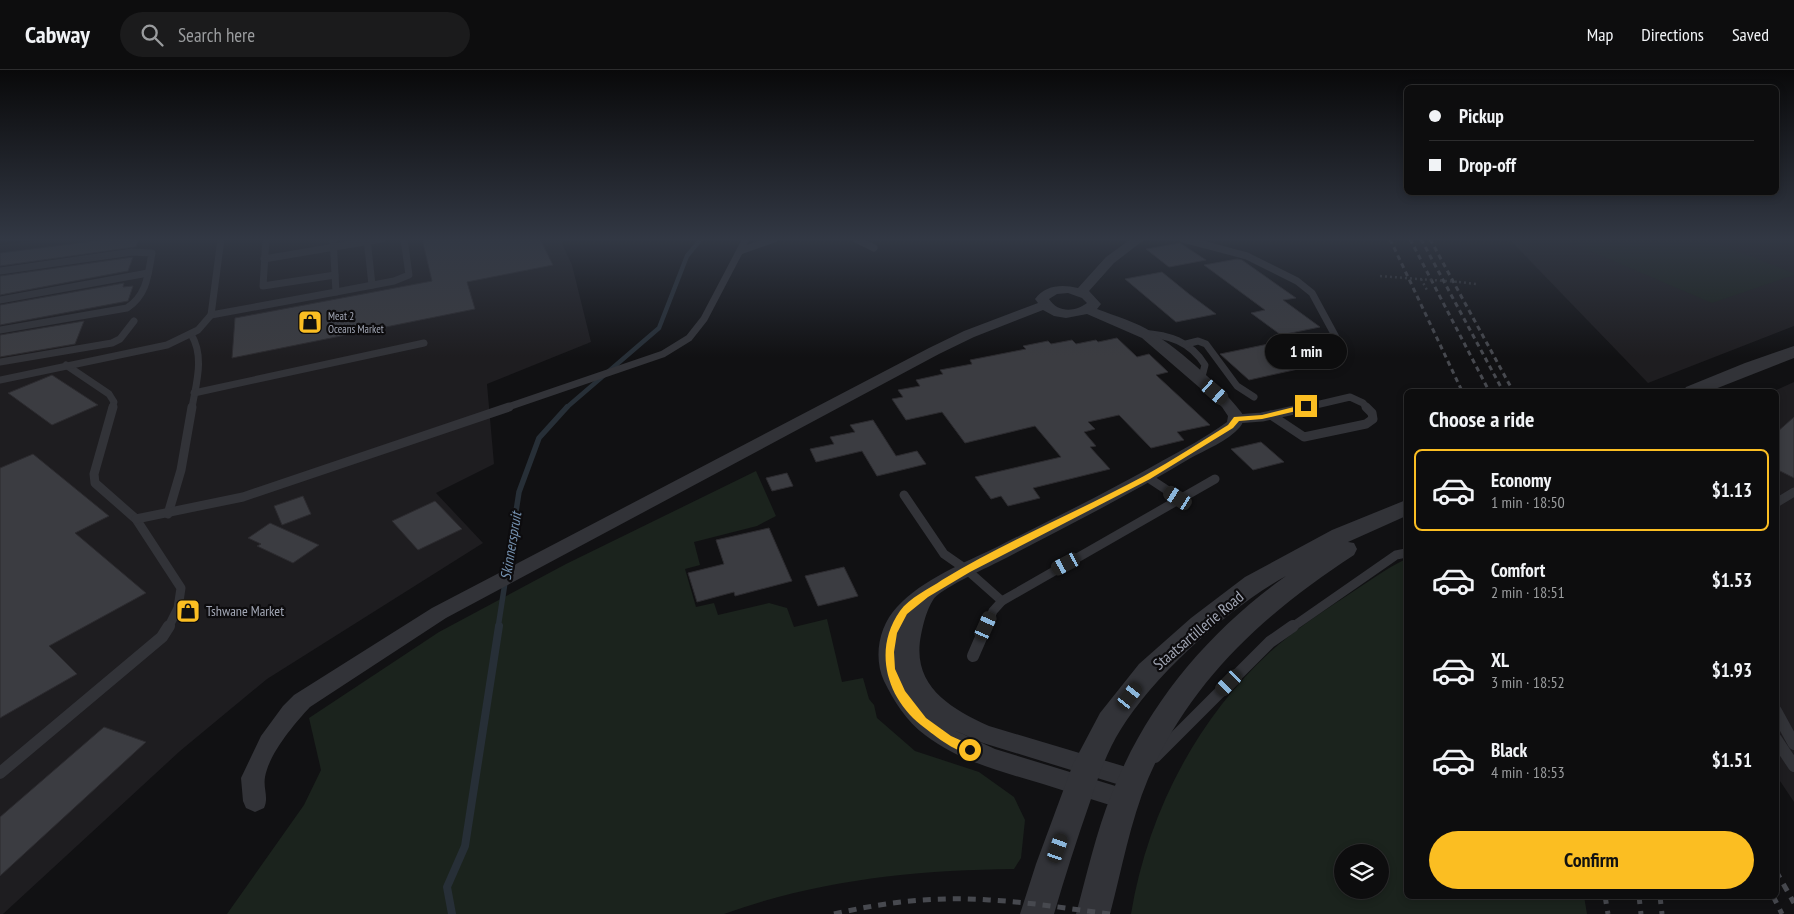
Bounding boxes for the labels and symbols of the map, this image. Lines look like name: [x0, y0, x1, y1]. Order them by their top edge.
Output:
shop icon: Meat 2 Oceans Market: [297, 309, 323, 335]
place label: Meat 2 Oceans Market: [328, 309, 384, 336]
callout: 1 min: [1265, 334, 1347, 368]
car: [1198, 376, 1231, 408]
route end: [1295, 395, 1317, 417]
car: [1161, 484, 1194, 512]
water label: Skinnerspruit: [496, 509, 526, 581]
car: [1049, 550, 1082, 578]
street label: Staatsartillerie Road: [1149, 586, 1247, 674]
shop icon: Tshwane Market: [175, 598, 201, 624]
place label: Tshwane Market: [206, 602, 284, 620]
car: [973, 609, 998, 643]
car: [1213, 667, 1244, 699]
car: [1114, 680, 1145, 712]
route start: [959, 739, 981, 761]
car: [1046, 831, 1069, 865]

